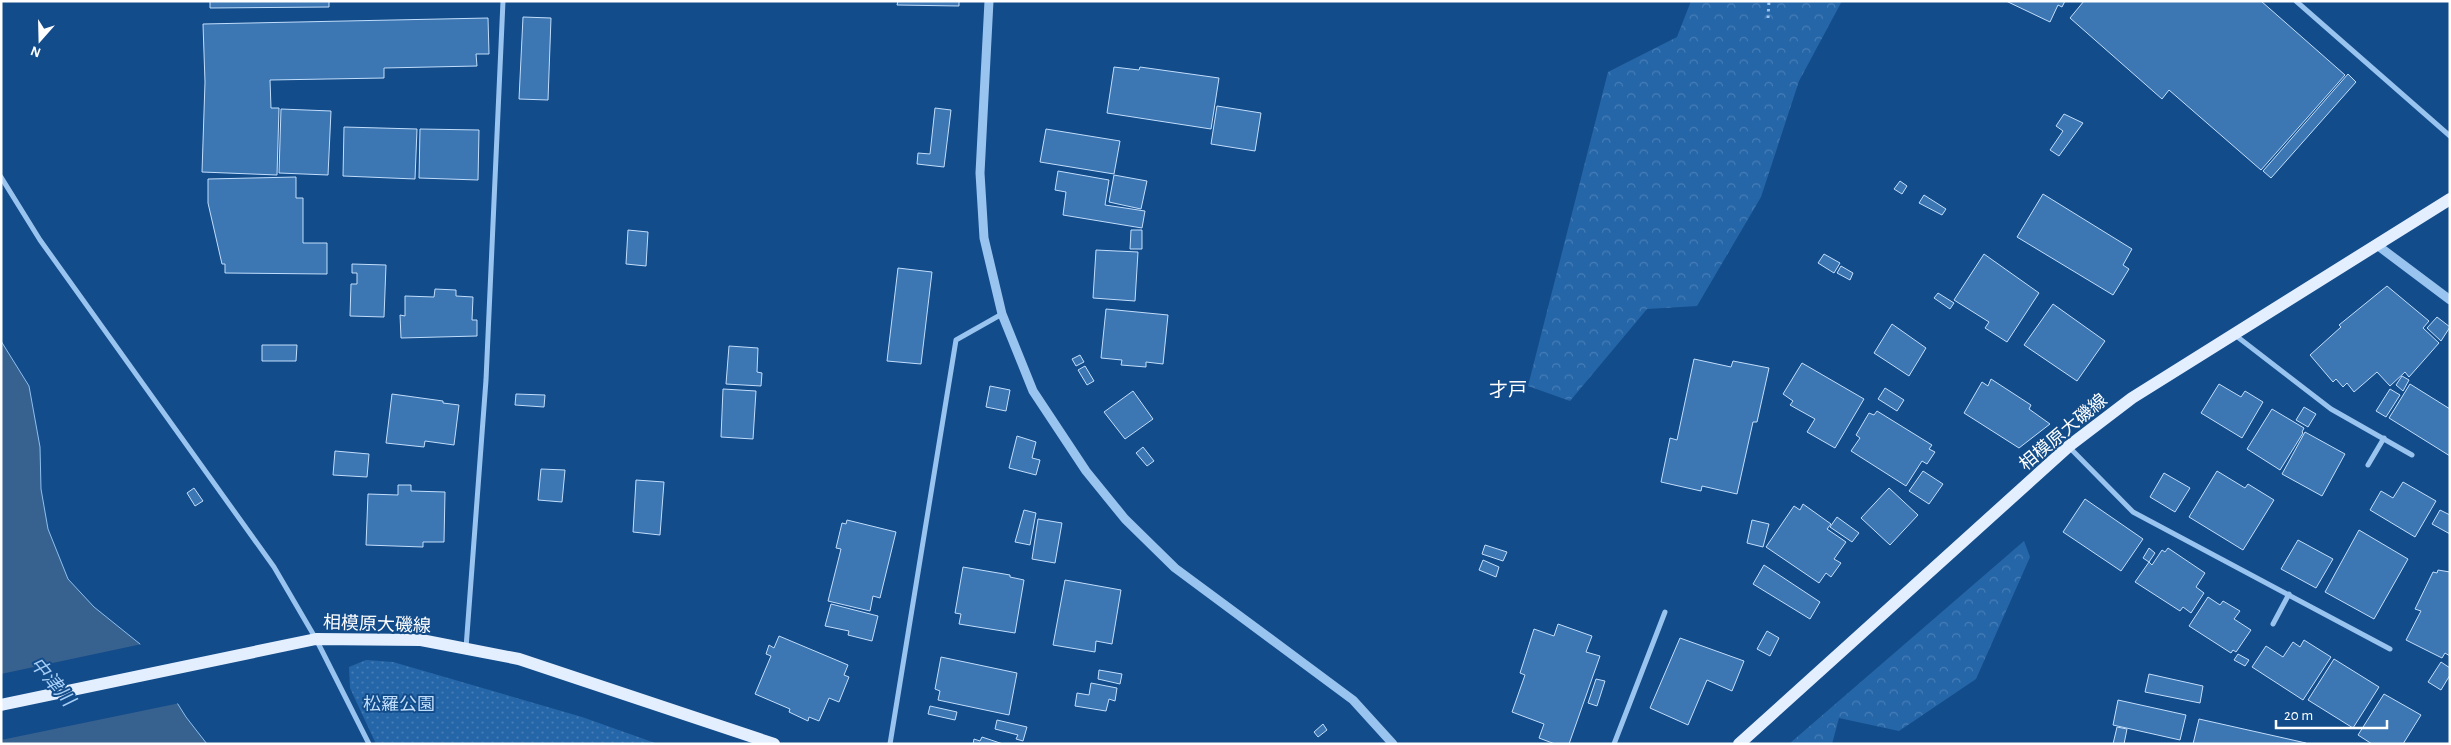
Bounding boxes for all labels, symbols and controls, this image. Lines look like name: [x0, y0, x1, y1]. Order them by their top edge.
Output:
north arrow: [15, 15, 65, 65]
text: N: [29, 43, 43, 60]
district label: 才戸: [1489, 380, 1527, 400]
street label: 相模原大磯線: [2015, 390, 2111, 474]
street label: 相模原大磯線: [323, 612, 431, 636]
water label: 中津川: [26, 653, 79, 711]
park label: 松羅公園: [363, 695, 435, 714]
scale bar: [2276, 698, 2387, 730]
text: 20 m: [2284, 708, 2313, 723]

